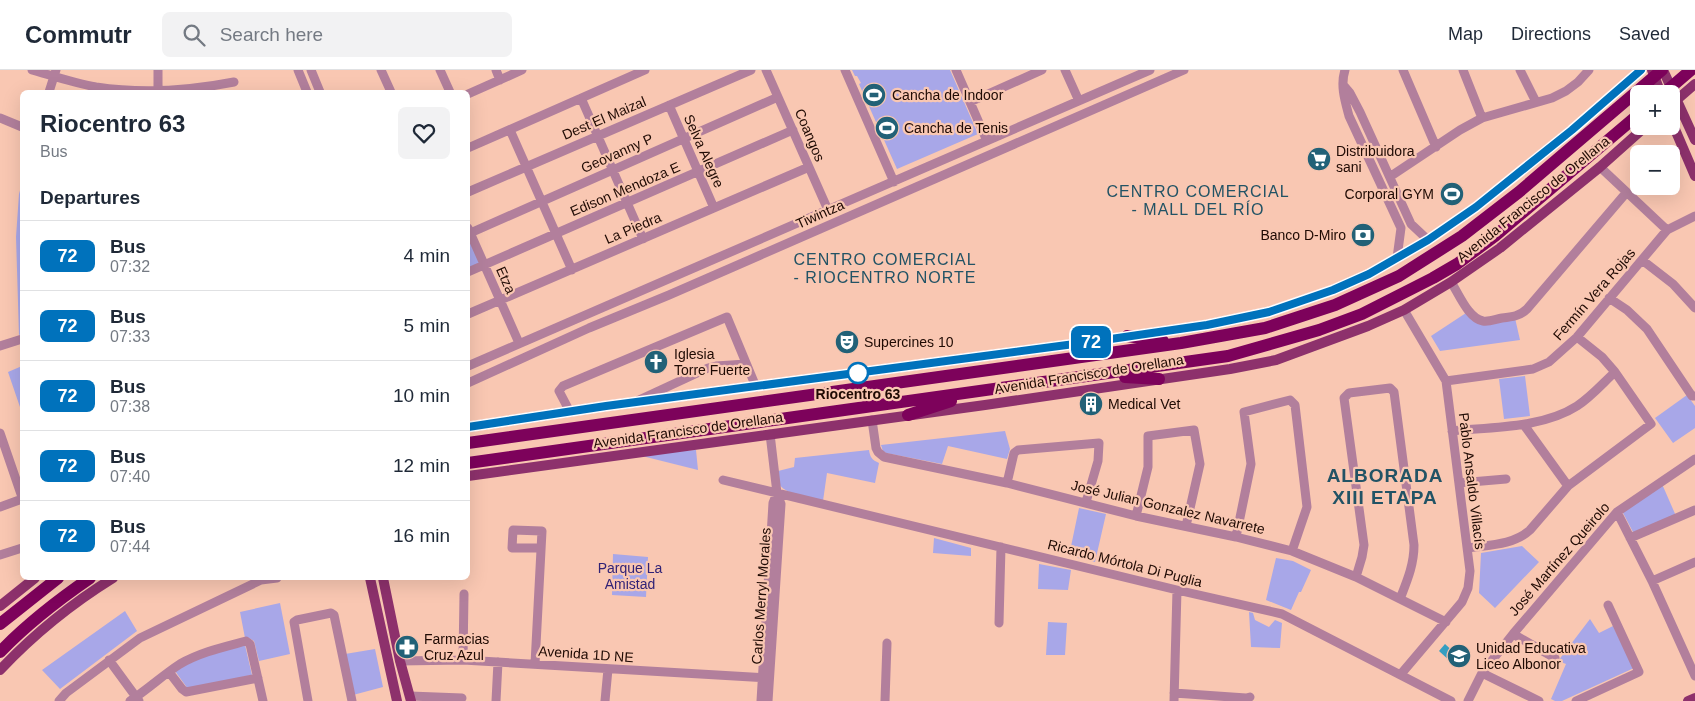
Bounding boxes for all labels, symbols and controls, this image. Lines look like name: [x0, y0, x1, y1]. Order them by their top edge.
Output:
search box: [162, 12, 512, 57]
text: Commutr: [25, 21, 132, 48]
icon: search: [180, 21, 208, 49]
text: Search here: [220, 24, 323, 45]
text: Map: [1448, 24, 1483, 44]
text: Directions: [1511, 24, 1591, 44]
text: Saved: [1619, 24, 1670, 44]
sports icon: Cancha de Indoor: [861, 82, 887, 108]
map controls: [1630, 85, 1680, 195]
button: +: [1630, 85, 1680, 135]
place label: Cancha de Indoor: [892, 87, 1004, 103]
street label: Dest El Maizal: [560, 93, 648, 143]
street label: Coangos: [792, 106, 828, 164]
button: heart: [398, 107, 450, 159]
text: Riocentro 63: [40, 110, 185, 137]
street label: Selva Alegre: [681, 112, 727, 190]
sports icon: Cancha de Tenis: [874, 115, 900, 141]
place label: Cancha de Tenis: [904, 120, 1008, 136]
street label: Geovanny P: [579, 130, 655, 176]
street label: Avenida Francisco de Orellana: [1454, 132, 1612, 265]
text: Bus: [40, 143, 68, 160]
place label: Distribuidora sani: [1336, 143, 1415, 175]
button: −: [1630, 145, 1680, 195]
supermarket icon: Distribuidora sani: [1306, 146, 1332, 172]
street label: Edison Mendoza E: [568, 159, 682, 219]
sports icon: Corporal GYM: [1439, 181, 1465, 207]
district label: CENTRO COMERCIAL - MALL DEL RÍO: [1106, 183, 1290, 218]
place label: Corporal GYM: [1345, 186, 1434, 202]
text: Departures: [40, 187, 140, 208]
street label: Tiwintza: [794, 196, 847, 232]
street label: La Piedra: [602, 209, 664, 247]
bank icon: Banco D-Miro: [1350, 222, 1376, 248]
place label: Banco D-Miro: [1260, 227, 1346, 243]
text: Bus: [110, 236, 146, 257]
text: 4 min: [404, 245, 450, 266]
street label: Fermín Vera Rojas: [1550, 245, 1638, 343]
text: 72: [57, 246, 78, 266]
district label: CENTRO COMERCIAL - RIOCENTRO NORTE: [793, 251, 977, 286]
text: 07:32: [110, 258, 150, 275]
street label: Etza: [493, 264, 519, 296]
text: Bus: [110, 306, 146, 327]
text: 5 min: [404, 315, 450, 336]
text: 72: [57, 316, 78, 336]
line badge: 72: [1068, 326, 1114, 358]
text: 07:33: [110, 328, 150, 345]
theatre icon: Supercines 10: [834, 329, 860, 355]
text: 72: [1081, 332, 1101, 352]
place label: Supercines 10: [864, 334, 954, 350]
place label: Iglesia Torre Fuerte: [674, 346, 750, 378]
church icon: Iglesia Torre Fuerte: [643, 349, 669, 375]
street label: Avenida Francisco de Orellana: [993, 351, 1185, 397]
marker: Riocentro 63: [847, 362, 869, 384]
text: Bus: [110, 376, 146, 397]
text: 10 min: [393, 385, 450, 406]
text: 72: [57, 386, 78, 406]
place label: Riocentro 63: [816, 386, 901, 402]
building icon: Medical Vet: [1078, 391, 1104, 417]
place label: Medical Vet: [1108, 396, 1180, 412]
text: 07:38: [110, 398, 150, 415]
street label: Avenida Francisco de Orellana: [592, 409, 784, 451]
street label: Pablo Ansaldo Villacís: [1456, 412, 1488, 550]
text: Bus: [110, 446, 146, 467]
text: 12 min: [393, 455, 450, 476]
text: 72: [57, 456, 78, 476]
district label: ALBORADA XIII ETAPA: [1327, 465, 1443, 508]
text: 07:40: [110, 468, 150, 485]
street label: José Julian Gonzalez Navarrete: [1070, 477, 1267, 537]
street label: José Martínez Queirolo: [1505, 499, 1613, 619]
text: Bus: [110, 516, 146, 537]
text: 16 min: [393, 525, 450, 546]
text: 72: [57, 526, 78, 546]
street label: Carlos Merryl Morales: [748, 527, 774, 665]
street label: Ricardo Mórtola Di Puglia: [1046, 536, 1204, 590]
text: 07:44: [110, 538, 150, 555]
park label: Parque La Amistad: [598, 560, 663, 592]
place label: Farmacias Cruz Azul: [424, 631, 489, 663]
pharmacy icon: Farmacias Cruz Azul: [394, 634, 420, 660]
place label: Unidad Educativa Liceo Albonor: [1476, 640, 1586, 672]
street label: Avenida 1D NE: [538, 643, 634, 665]
school or university icon: Unidad Educativa Liceo Albonor: [1446, 643, 1472, 669]

